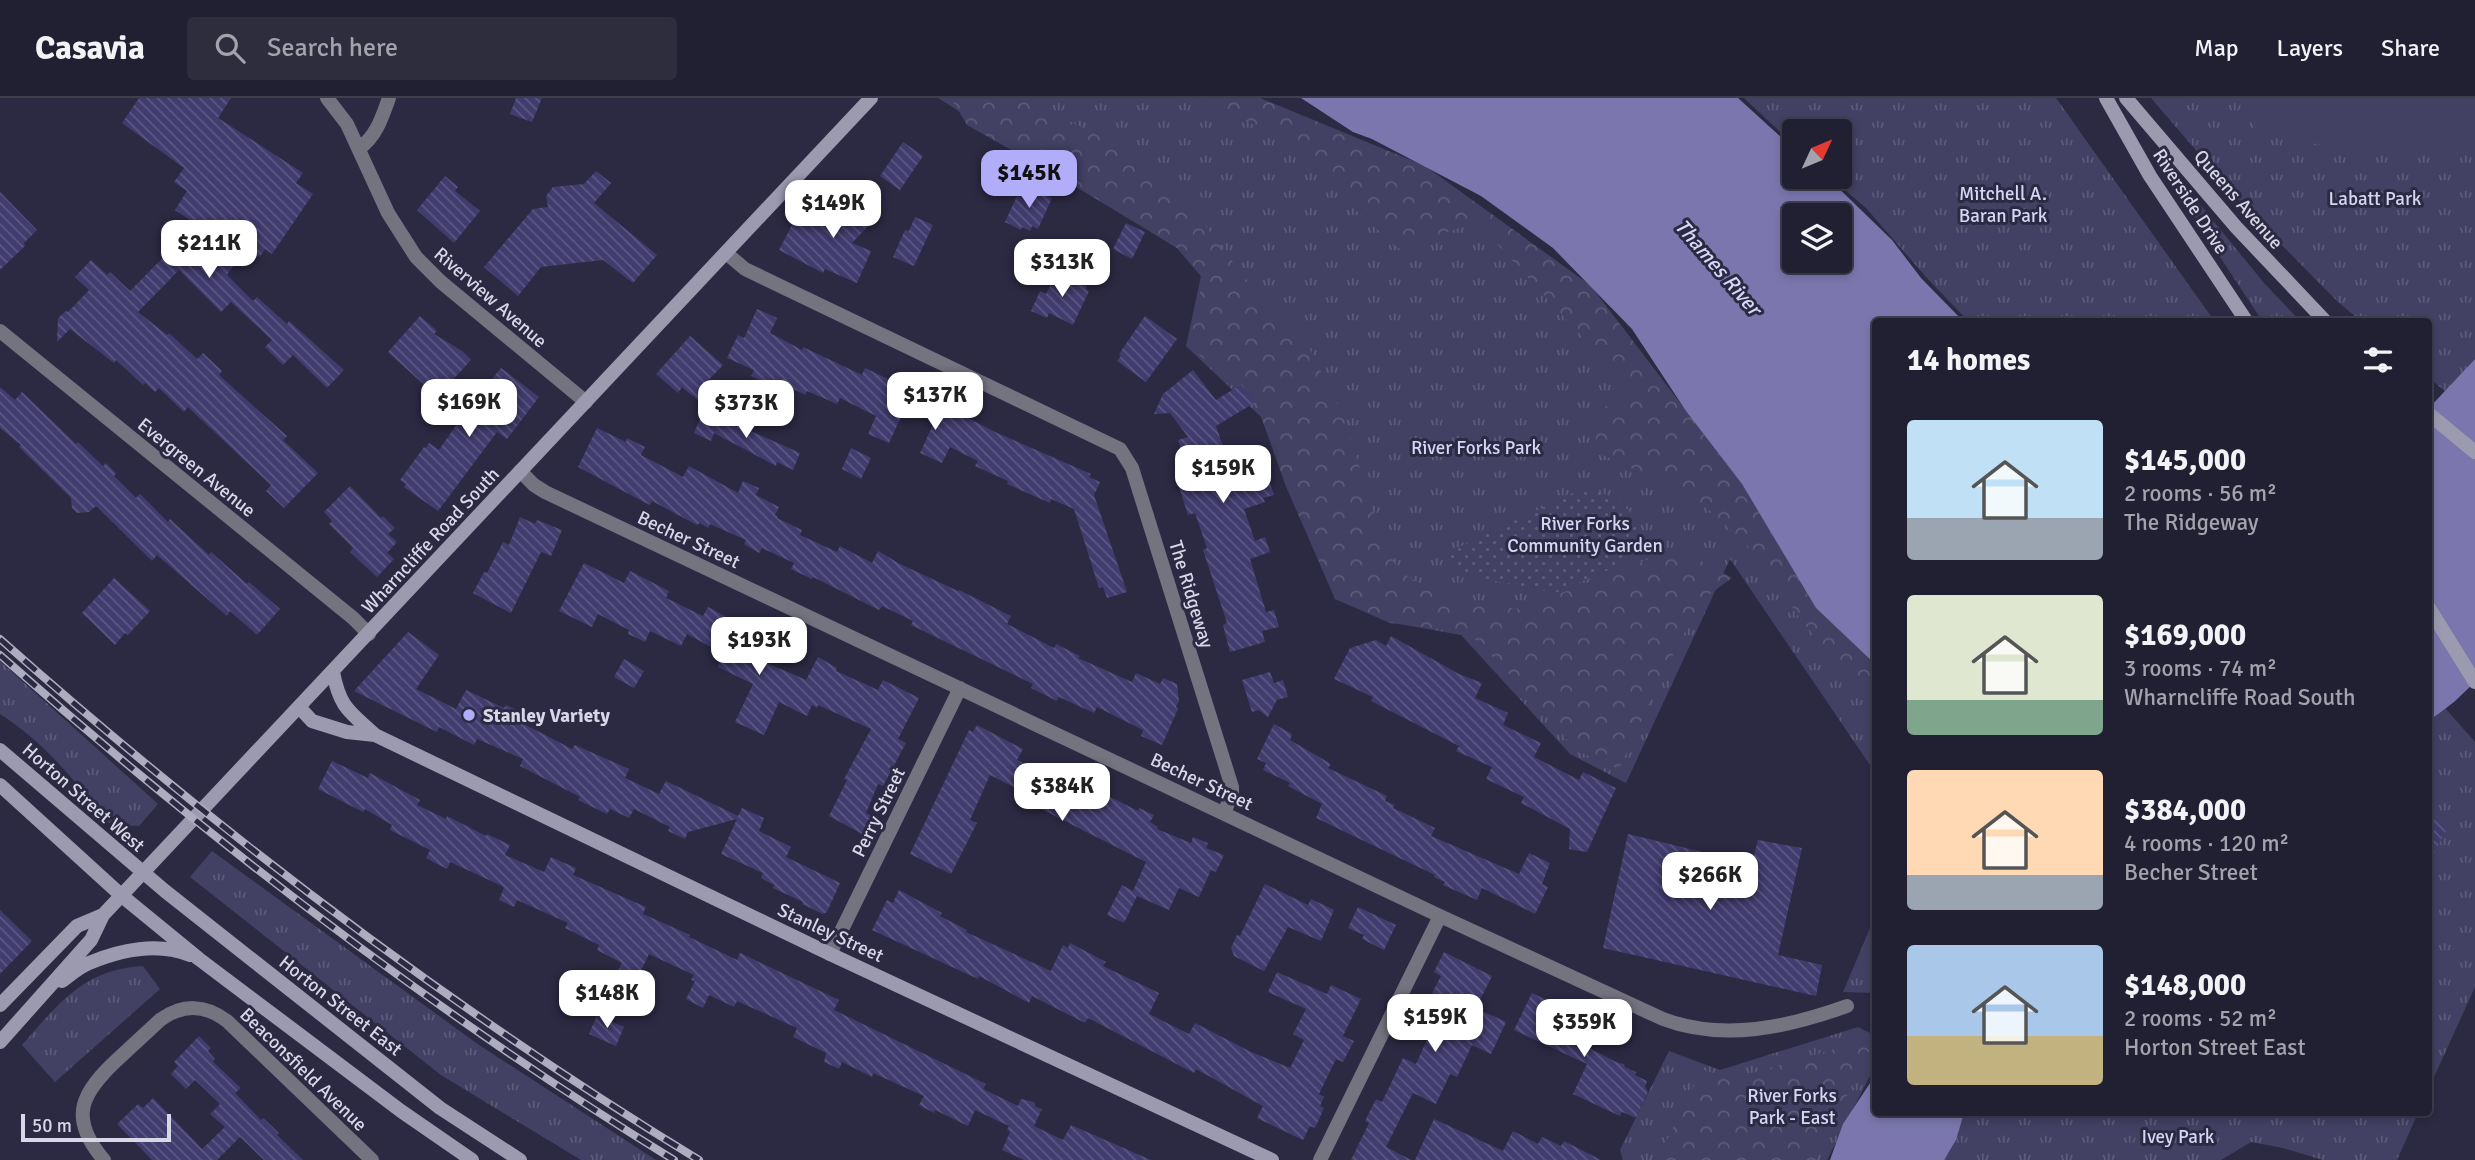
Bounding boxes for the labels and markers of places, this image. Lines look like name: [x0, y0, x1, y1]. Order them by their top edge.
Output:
pin: $145K: [980, 150, 1078, 210]
pin: $149K: [784, 180, 882, 240]
pin: $211K: [160, 220, 258, 280]
pin: $313K: [1013, 240, 1111, 299]
pin: $137K: [886, 372, 984, 432]
pin: $169K: [420, 380, 518, 439]
pin: $373K: [697, 380, 795, 440]
pin: $159K: [1174, 446, 1272, 505]
pin: $193K: [710, 618, 808, 677]
place label: Stanley Variety: [483, 704, 610, 728]
marker: Stanley Variety: [461, 707, 477, 723]
pin: $384K: [1013, 764, 1111, 823]
pin: $266K: [1661, 852, 1759, 912]
pin: $148K: [558, 970, 656, 1030]
pin: $159K: [1386, 995, 1484, 1054]
pin: $359K: [1535, 1000, 1633, 1059]

